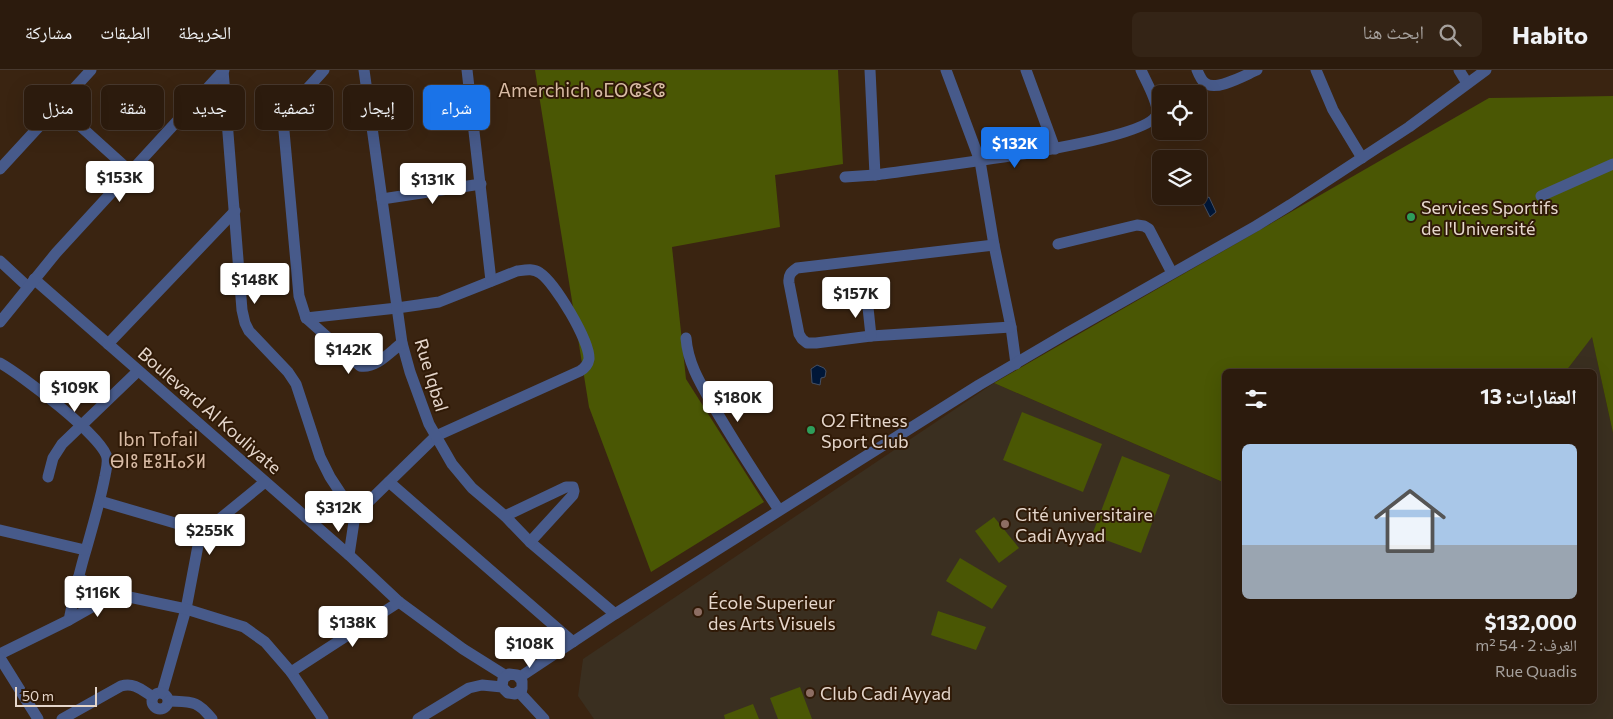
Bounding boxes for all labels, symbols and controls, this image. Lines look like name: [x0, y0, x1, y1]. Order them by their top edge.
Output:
search box: [1132, 12, 1482, 57]
text: ابحث هنا: [1362, 20, 1424, 43]
text: Habito: [1512, 20, 1588, 49]
text: مشاركة: [25, 21, 72, 43]
text: الطبقات: [100, 21, 150, 43]
text: الخريطة: [178, 21, 231, 43]
icon: search: [1436, 21, 1464, 49]
district label: Amerchich ⴰⵎⵔⵛⵉⵛ: [498, 78, 666, 101]
chip: منزل: [24, 85, 91, 130]
chip: شقة: [101, 85, 164, 130]
chip: جديد: [174, 85, 245, 130]
chip: تصفية: [255, 85, 333, 130]
chip: إيجار: [343, 85, 413, 130]
chip: شراء: [423, 85, 490, 130]
map controls: [1152, 85, 1207, 205]
button: locate: [1152, 85, 1207, 140]
pin: $132K: [980, 126, 1050, 169]
text: $132K: [992, 133, 1038, 152]
button: layers: [1152, 150, 1207, 205]
pin: $153K: [85, 160, 155, 203]
pin: $131K: [398, 162, 468, 205]
text: $153K: [97, 167, 143, 186]
text: $131K: [411, 169, 455, 188]
place label: Services Sportifs de l'Université: [1421, 196, 1558, 239]
marker: Services Sportifs de l'Université: [1405, 211, 1417, 223]
pin: $148K: [220, 262, 290, 305]
text: $148K: [231, 269, 279, 288]
pin: $157K: [821, 276, 891, 319]
text: $157K: [833, 283, 879, 302]
pin: $142K: [314, 332, 384, 375]
street label: Rue Iqbal: [410, 336, 454, 414]
text: $142K: [326, 339, 372, 358]
street label: Boulevard Al Kouliyate: [134, 342, 286, 478]
pin: $109K: [40, 370, 110, 413]
text: $109K: [51, 377, 99, 396]
pin: $180K: [703, 380, 773, 423]
text: العقارات: 13: [1480, 383, 1577, 408]
icon: filters: [1242, 385, 1270, 413]
text: $180K: [714, 387, 762, 406]
place label: O2 Fitness Sport Club: [821, 409, 909, 452]
marker: O2 Fitness Sport Club: [805, 424, 817, 436]
district label: Ibn Tofail ⴱⵏⵓ ⵟⵓⴼⴰⵢⵍ: [110, 427, 206, 472]
icon: home: [1365, 476, 1455, 566]
pin: $312K: [304, 490, 374, 533]
text: $312K: [316, 497, 362, 516]
place label: Cité universitaire Cadi Ayyad: [1015, 503, 1153, 546]
pin: $255K: [175, 514, 245, 556]
marker: Cité universitaire Cadi Ayyad: [999, 518, 1011, 530]
text: $255K: [186, 520, 234, 539]
pin: $116K: [63, 576, 133, 618]
text: $116K: [76, 582, 120, 601]
place label: École Superieur des Arts Visuels: [708, 591, 836, 634]
pin: $138K: [318, 606, 388, 648]
marker: École Superieur des Arts Visuels: [692, 606, 704, 618]
text: $132,000: [1485, 609, 1577, 634]
text: $138K: [330, 612, 376, 631]
pin: $108K: [495, 626, 565, 669]
text: $108K: [506, 633, 554, 652]
text: الغرف: 2 · 54 m²: [1475, 635, 1577, 654]
text: Rue Quadis: [1495, 661, 1577, 680]
place label: Club Cadi Ayyad: [820, 682, 951, 704]
scale bar: [15, 684, 98, 707]
text: 50 m: [22, 687, 54, 704]
marker: Club Cadi Ayyad: [804, 687, 816, 699]

